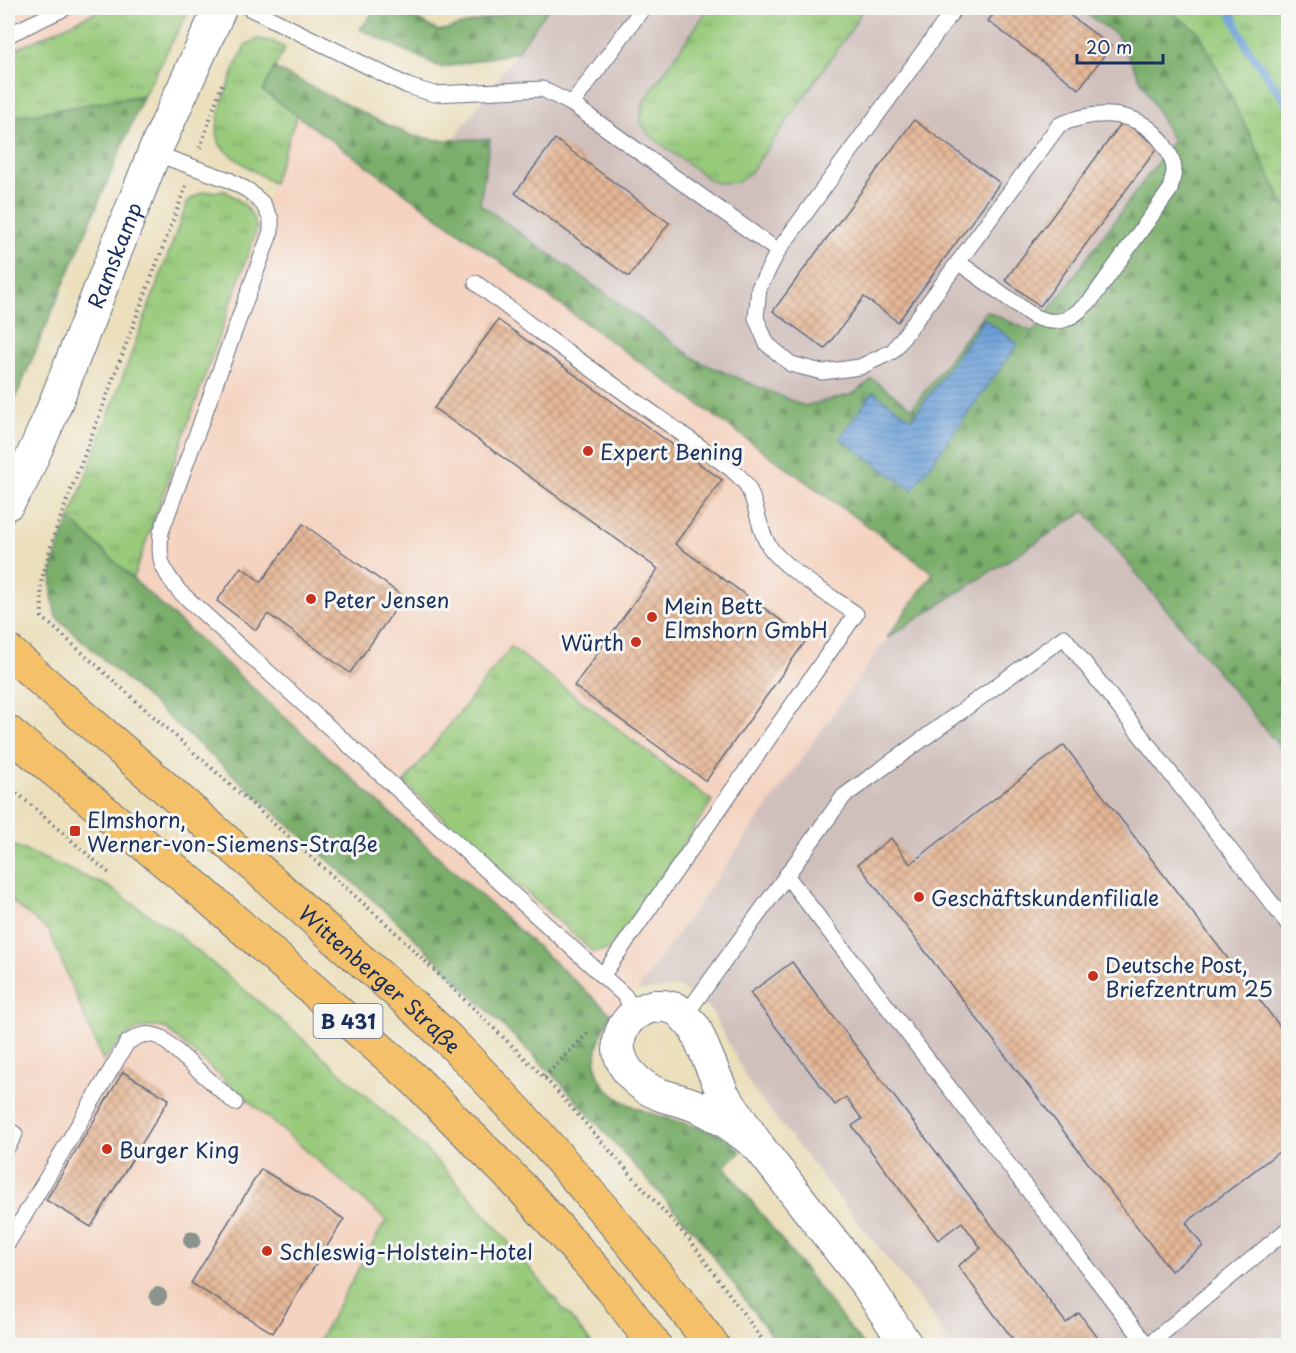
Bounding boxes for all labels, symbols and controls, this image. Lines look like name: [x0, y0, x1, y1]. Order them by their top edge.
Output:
scale bar: [1077, 27, 1162, 65]
text: 20 m: [1086, 33, 1132, 60]
street label: Ramskamp: [78, 197, 149, 313]
place label: Expert Bening: [600, 435, 743, 467]
marker: Expert Bening: [581, 444, 595, 458]
place label: Peter Jensen: [323, 583, 449, 615]
place label: Mein Bett Elmshorn GmbH: [664, 589, 828, 645]
marker: Peter Jensen: [304, 592, 318, 606]
marker: Mein Bett Elmshorn GmbH: [645, 610, 659, 624]
place label: Würth: [561, 626, 624, 658]
marker: Würth: [629, 635, 643, 649]
place label: Elmshorn, Werner-von-Siemens-Straße: [87, 803, 378, 859]
marker: Elmshorn, Werner-von-Siemens-Straße: [68, 824, 82, 838]
place label: Geschäftskundenfiliale: [931, 881, 1159, 913]
marker: Geschäftskundenfiliale: [912, 890, 926, 904]
street label: Wittenberger Straße: [292, 897, 469, 1060]
place label: Deutsche Post, Briefzentrum 25: [1105, 948, 1273, 1004]
marker: Deutsche Post, Briefzentrum 25: [1086, 969, 1100, 983]
road number: B 431: [314, 1004, 382, 1038]
place label: Burger King: [119, 1133, 239, 1165]
marker: Burger King: [100, 1142, 114, 1156]
place label: Schleswig-Holstein-Hotel: [279, 1235, 533, 1267]
marker: Schleswig-Holstein-Hotel: [260, 1244, 274, 1258]

